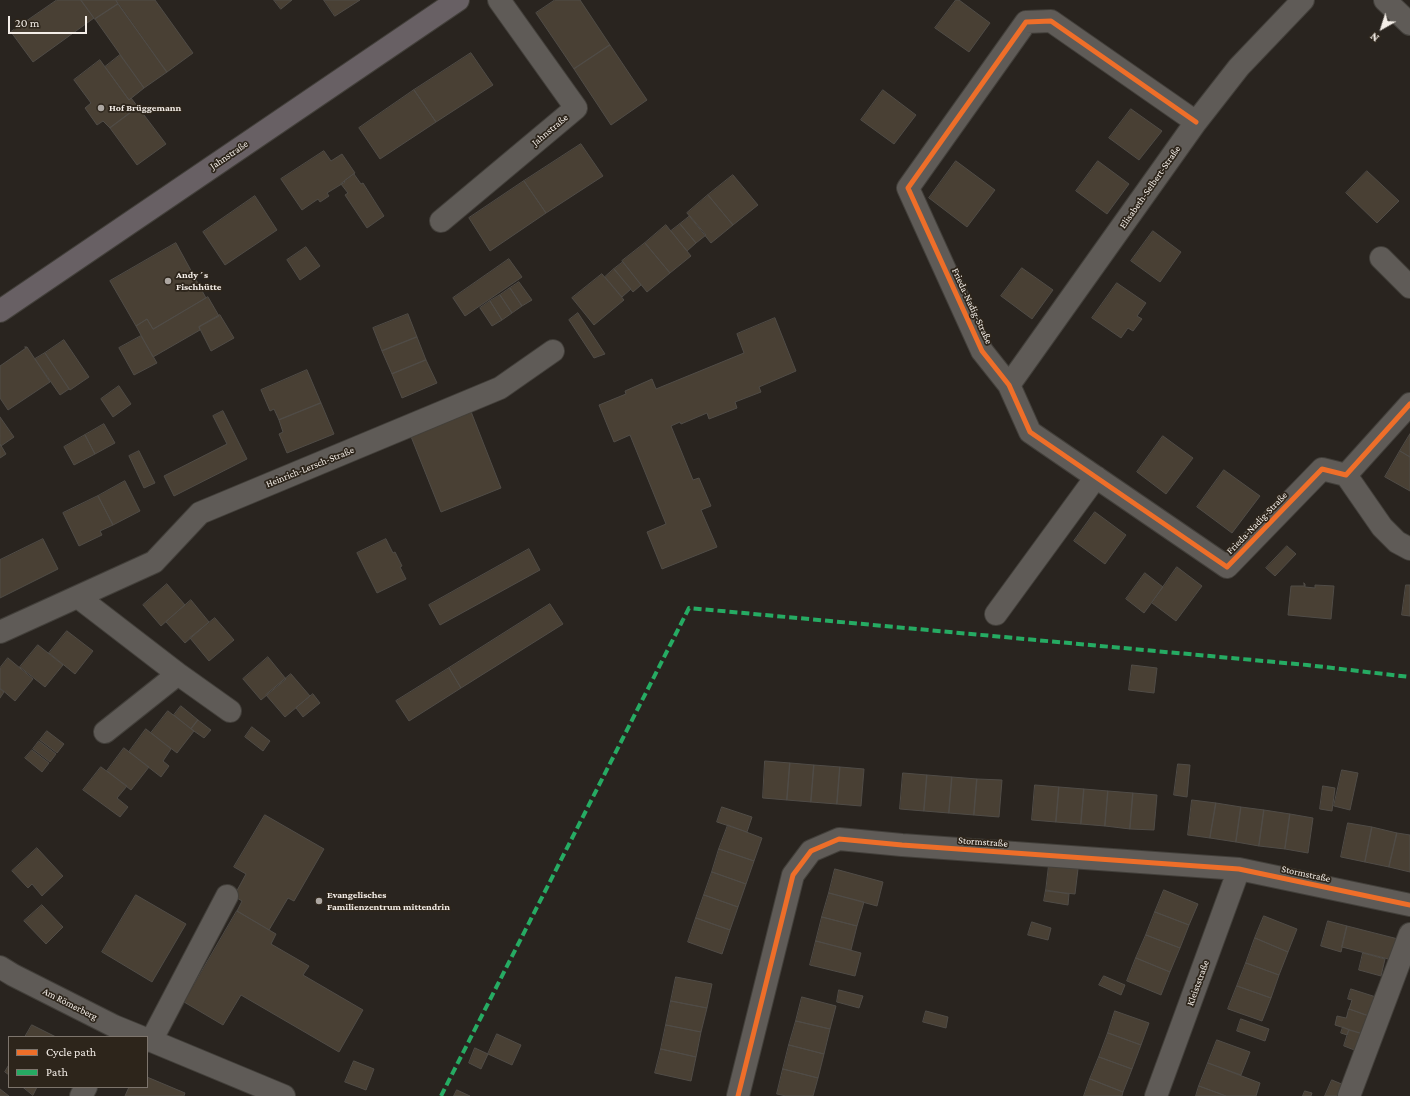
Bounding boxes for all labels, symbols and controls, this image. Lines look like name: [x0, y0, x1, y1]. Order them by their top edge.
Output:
scale bar: [10, 8, 89, 34]
north arrow: [1362, 8, 1402, 48]
text: 20 m: [15, 16, 39, 30]
text: N: [1368, 30, 1381, 44]
place label: Hof Brüggemann: [109, 102, 181, 114]
marker: Hof Brüggemann: [96, 103, 106, 113]
street label: Jahnstraße: [529, 111, 571, 149]
street label: Jahnstraße: [208, 138, 250, 172]
street label: Elisabeth-Selbert-Straße: [1117, 143, 1183, 231]
street label: Frieda-Nadig-Straße: [949, 266, 995, 346]
place label: Andy´s Fischhütte: [176, 269, 221, 292]
marker: Andy´s Fischhütte: [163, 276, 173, 286]
street label: Heinrich-Lersch-Straße: [264, 444, 356, 490]
street label: Frieda-Nadig-Straße: [1224, 489, 1290, 557]
street label: Stormstraße: [958, 834, 1008, 850]
street label: Stormstraße: [1280, 863, 1332, 885]
place label: Evangelisches Familienzentrum mittendrin: [327, 889, 450, 912]
marker: Evangelisches Familienzentrum mittendrin: [314, 896, 324, 906]
street label: Kleiststraße: [1184, 959, 1212, 1007]
street label: Am Römerberg: [41, 985, 99, 1023]
legend: [8, 1036, 148, 1088]
text: Cycle path: [46, 1045, 96, 1059]
text: Path: [46, 1065, 68, 1079]

